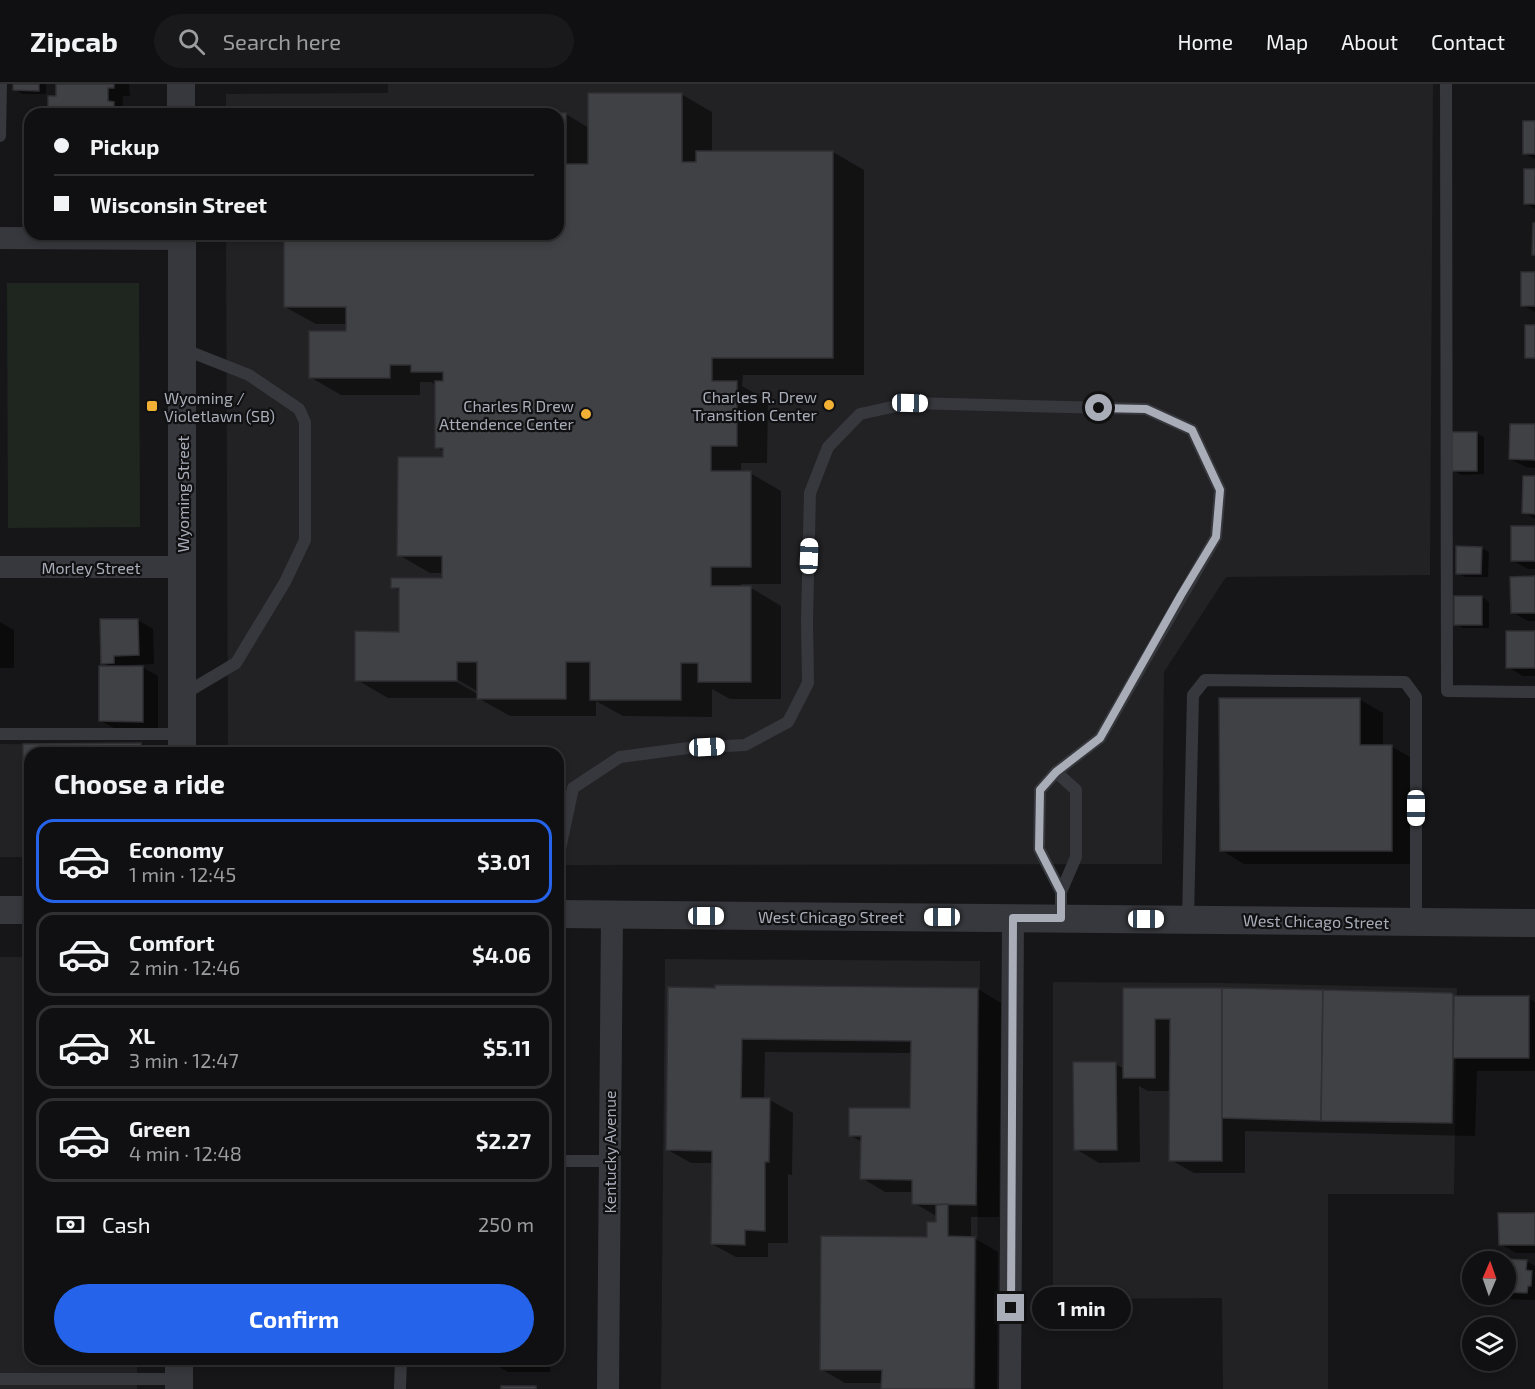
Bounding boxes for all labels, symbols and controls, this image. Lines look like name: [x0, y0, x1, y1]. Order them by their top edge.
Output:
search box: [154, 14, 574, 68]
text: Zipcab: [30, 24, 118, 58]
icon: search: [175, 25, 208, 58]
text: Search here: [223, 28, 341, 54]
text: Home: [1177, 29, 1233, 54]
text: Map: [1266, 29, 1308, 54]
text: About: [1341, 29, 1398, 54]
text: Contact: [1431, 29, 1505, 54]
text: Pickup: [90, 133, 159, 159]
text: Wisconsin Street: [90, 191, 267, 217]
place label: Charles R. Drew Transition Center: [692, 387, 818, 424]
place label: Wyoming / Violetlawn (SB): [164, 388, 275, 425]
car: [892, 394, 928, 412]
route start: [1085, 394, 1112, 421]
place label: Charles R Drew Attendence Center: [439, 396, 575, 433]
marker: Charles R. Drew Transition Center: [822, 398, 836, 412]
marker: Wyoming / Violetlawn (SB): [145, 399, 159, 413]
marker: Charles R Drew Attendence Center: [579, 407, 593, 421]
street label: Wyoming Street: [173, 436, 192, 552]
car: [799, 538, 819, 574]
street label: Morley Street: [42, 558, 140, 577]
car: [689, 737, 725, 757]
text: Choose a ride: [54, 767, 225, 799]
car: [1407, 790, 1425, 826]
icon: car: [57, 834, 111, 888]
text: Economy: [129, 836, 224, 862]
text: $3.01: [477, 848, 531, 874]
text: 1 min · 12:45: [129, 862, 236, 886]
car: [688, 907, 724, 925]
street label: West Chicago Street: [758, 907, 904, 926]
car: [924, 908, 960, 926]
car: [1128, 910, 1164, 928]
street label: West Chicago Street: [1243, 910, 1389, 932]
icon: car: [57, 927, 111, 981]
text: Comfort: [129, 929, 214, 955]
text: $4.06: [472, 941, 531, 967]
text: 2 min · 12:46: [129, 955, 240, 979]
icon: car: [57, 1020, 111, 1074]
text: XL: [129, 1022, 155, 1048]
text: $5.11: [483, 1034, 531, 1060]
text: 3 min · 12:47: [129, 1048, 239, 1072]
street label: Kentucky Avenue: [600, 1090, 619, 1214]
icon: car: [57, 1113, 111, 1167]
text: Green: [129, 1115, 191, 1141]
text: $2.27: [476, 1127, 531, 1153]
text: 4 min · 12:48: [129, 1141, 242, 1165]
icon: cash: [54, 1208, 87, 1241]
text: Cash: [102, 1211, 151, 1237]
text: 250 m: [478, 1212, 534, 1236]
north arrow: [1462, 1251, 1516, 1305]
map controls: [1462, 1251, 1516, 1371]
button: Confirm: [54, 1284, 534, 1353]
callout: 1 min: [1032, 1287, 1131, 1329]
route end: [997, 1294, 1024, 1321]
text: 1 min: [1057, 1296, 1106, 1320]
button: layers: [1462, 1317, 1516, 1371]

